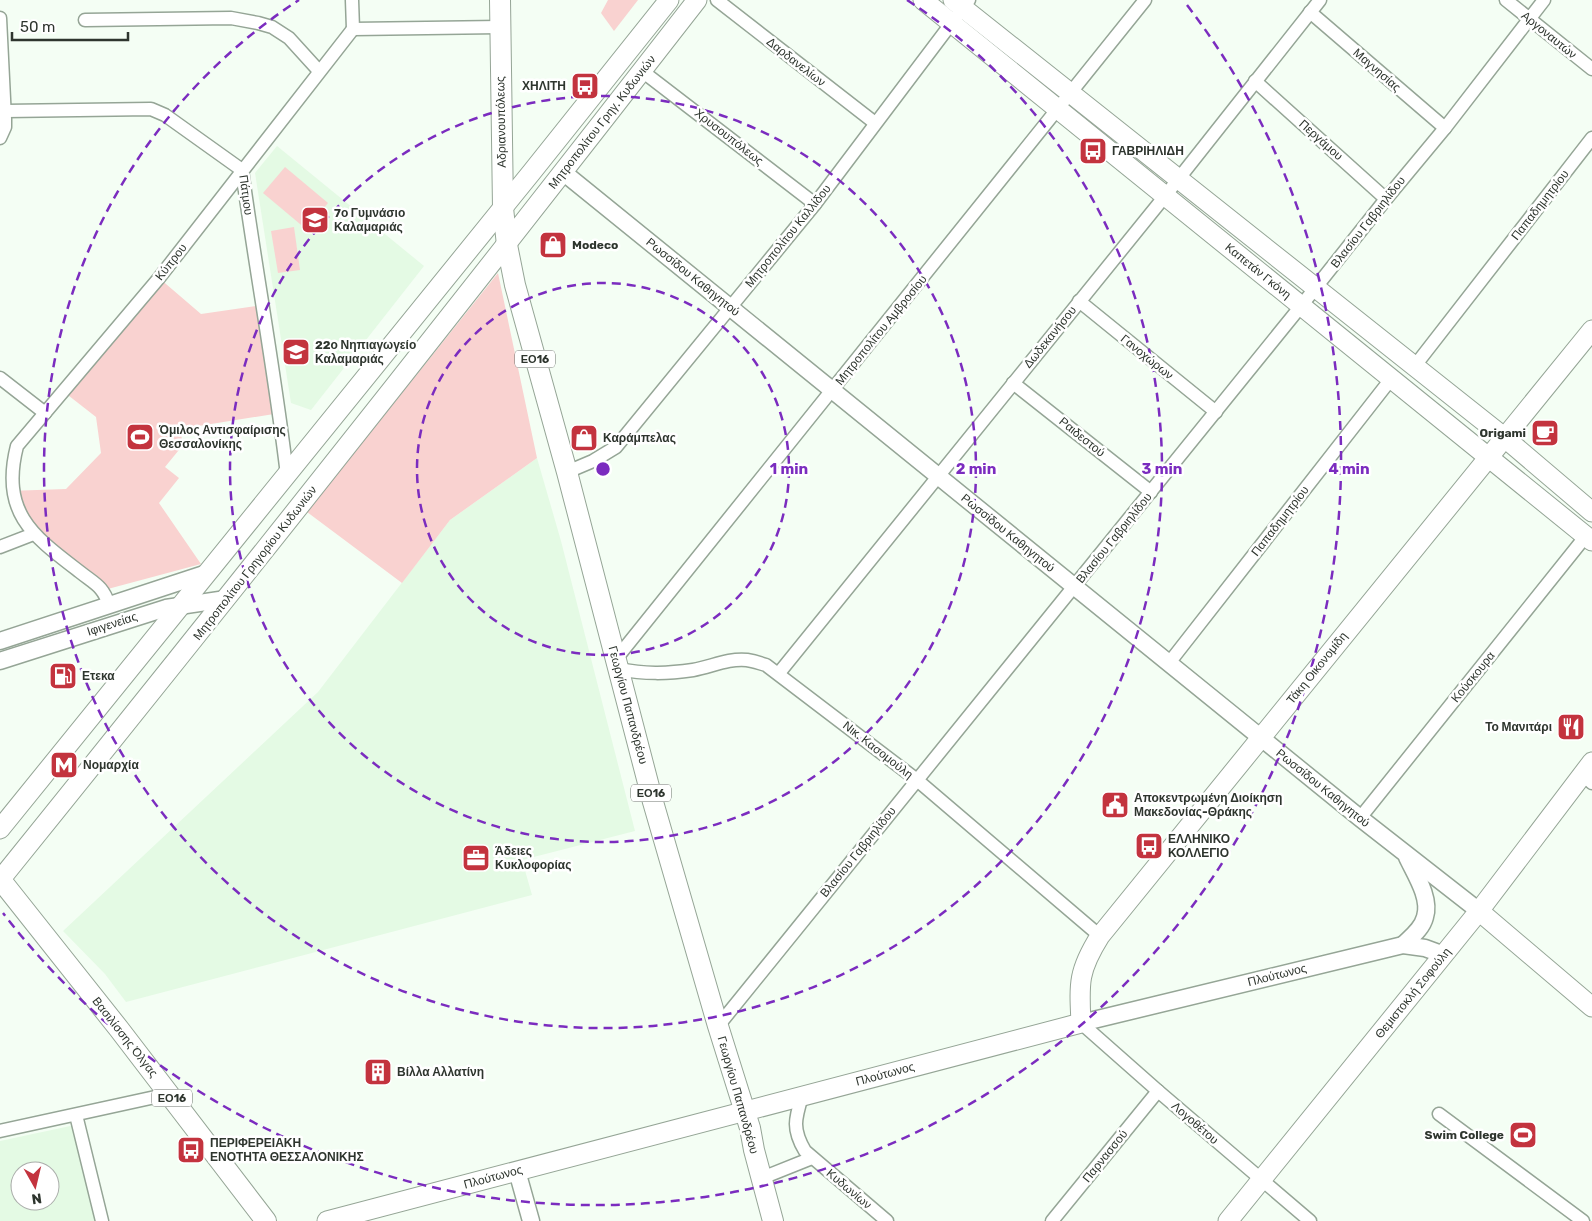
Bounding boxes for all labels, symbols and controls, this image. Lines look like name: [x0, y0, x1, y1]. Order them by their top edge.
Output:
street label: Αργοναυτών: [1519, 8, 1579, 62]
scale bar: [12, 10, 129, 42]
text: 50 m: [20, 18, 55, 36]
street label: Δαρδανελίων: [764, 35, 828, 89]
street label: Μαγνησίας: [1350, 46, 1404, 95]
street label: Μητροπολίτου Γρηγ. Κυδωνιών: [546, 53, 658, 191]
bus stop icon: ΧΗΛΙΤΗ: [570, 71, 600, 101]
street label: Αδριανουπόλεως: [493, 76, 509, 168]
place label: ΧΗΛΙΤΗ: [522, 79, 566, 93]
street label: Χρυσουπόλεως: [692, 106, 766, 168]
street label: Περγάμου: [1296, 117, 1346, 163]
bus stop icon: ΓΑΒΡΙΗΛΙΔΗ: [1078, 136, 1108, 166]
place label: ΓΑΒΡΙΗΛΙΔΗ: [1112, 144, 1184, 158]
street label: Παπαδημητρίου: [1508, 167, 1572, 243]
street label: Βλασίου Γαβριηλίδου: [1328, 173, 1408, 271]
street label: Πάτμου: [236, 174, 256, 216]
street label: Μητροπολίτου Καλλίδου: [742, 182, 834, 290]
school or university icon: 7ο Γυμνάσιο Καλαμαριάς: [300, 205, 330, 235]
place label: 7ο Γυμνάσιο Καλαμαριάς: [334, 206, 405, 234]
shop icon: Modeco: [538, 230, 568, 260]
street label: Ρωσσίδου Καθηγητού: [643, 235, 743, 319]
place label: Modeco: [572, 238, 618, 252]
street label: Καπετάν Γκόνη: [1222, 240, 1294, 302]
street label: Κύπρου: [152, 241, 190, 283]
street label: Μητροπολίτου Αμβροσίου: [832, 272, 930, 388]
street label: Δωδεκανήσου: [1021, 303, 1079, 371]
street label: Γανοχώρων: [1118, 332, 1176, 382]
school or university icon: 22ο Νηπιαγωγείο Καλαμαριάς: [281, 337, 311, 367]
place label: 22ο Νηπιαγωγείο Καλαμαριάς: [315, 338, 416, 366]
road number: ΕΟ16: [515, 350, 555, 368]
street label: Ραιδεστού: [1056, 414, 1108, 460]
cafe icon: Origami: [1530, 418, 1560, 448]
sports icon: Όμιλος Αντισφαίρισης Θεσσαλονίκης: [125, 422, 155, 452]
place label: Όμιλος Αντισφαίρισης Θεσσαλονίκης: [158, 423, 286, 451]
shop icon: Καράμπελας: [569, 423, 599, 453]
place label: Origami: [1479, 426, 1526, 440]
place label: Καράμπελας: [603, 431, 676, 445]
centre of rings: [594, 460, 612, 478]
text: 1 min: [770, 460, 808, 478]
text: 2 min: [956, 460, 996, 478]
text: 3 min: [1142, 460, 1182, 478]
text: 4 min: [1328, 460, 1370, 478]
street label: Μητροπολίτου Γρηγορίου Κυδωνιών: [190, 483, 320, 643]
street label: Παπαδημητρίου: [1248, 483, 1312, 559]
street label: Βλασίου Γαβριηλίδου: [1073, 490, 1155, 586]
street label: Ρωσσίδου Καθηγητού: [958, 491, 1058, 575]
street label: Ιφιγενείας: [85, 609, 139, 639]
street label: Τάκη Οικονομίδη: [1284, 629, 1350, 707]
street label: Γεωργίου Παπανδρέου: [605, 644, 651, 766]
street label: Κούσκουρα: [1448, 649, 1498, 705]
fuel station icon: Ετεκα: [48, 661, 78, 691]
place label: Ετεκα: [82, 669, 115, 683]
restaurant icon: Το Μανιτάρι: [1556, 712, 1586, 742]
street label: Νικ. Κασομούλη: [840, 718, 916, 782]
place label: Το Μανιτάρι: [1485, 720, 1552, 734]
street label: Ρωσσίδου Καθηγητού: [1273, 746, 1373, 830]
metro station icon: Νομαρχία: [49, 750, 79, 780]
place label: Νομαρχία: [83, 758, 139, 772]
road number: ΕΟ16: [631, 784, 671, 801]
public building icon: Αποκεντρωμένη Διοίκηση Μακεδονίας-Θράκης: [1100, 790, 1130, 820]
place label: Αποκεντρωμένη Διοίκηση Μακεδονίας-Θράκης: [1134, 791, 1282, 819]
street label: Βλασίου Γαβριηλίδου: [817, 804, 899, 900]
bus stop icon: ΕΛΛΗΝΙΚΟ ΚΟΛΛΕΓΙΟ: [1134, 831, 1164, 861]
place label: ΕΛΛΗΝΙΚΟ ΚΟΛΛΕΓΙΟ: [1168, 832, 1230, 860]
office icon: Άδειες Κυκλοφορίας: [461, 843, 491, 873]
place label: Άδειες Κυκλοφορίας: [495, 844, 572, 872]
street label: Θεμιστοκλή Σοφούλη: [1372, 945, 1454, 1041]
street label: Πλούτωνος: [1246, 961, 1308, 989]
street label: Βασιλίσσης Όλγας: [89, 994, 161, 1080]
street label: Γεωργίου Παπανδρέου: [714, 1035, 762, 1155]
building icon: Βίλλα Αλλατίνη: [363, 1057, 393, 1087]
street label: Πλούτωνος: [854, 1059, 916, 1089]
place label: Βίλλα Αλλατίνη: [397, 1065, 484, 1079]
road number: ΕΟ16: [152, 1090, 192, 1106]
street label: Λογοθέτου: [1169, 1099, 1221, 1147]
sports icon: Swim College: [1508, 1120, 1538, 1150]
street label: Παρνασσού: [1080, 1127, 1130, 1185]
place label: Swim College: [1425, 1128, 1504, 1142]
bus stop icon: ΠΕΡΙΦΕΡΕΙΑΚΗ ΕΝΟΤΗΤΑ ΘΕΣΣΑΛΟΝΙΚΗΣ: [176, 1135, 206, 1165]
place label: ΠΕΡΙΦΕΡΕΙΑΚΗ ΕΝΟΤΗΤΑ ΘΕΣΣΑΛΟΝΙΚΗΣ: [210, 1136, 364, 1164]
north arrow: [10, 1161, 60, 1211]
street label: Πλούτωνος: [462, 1162, 524, 1192]
street label: Κυδωνίων: [824, 1166, 874, 1212]
text: N: [31, 1189, 43, 1207]

